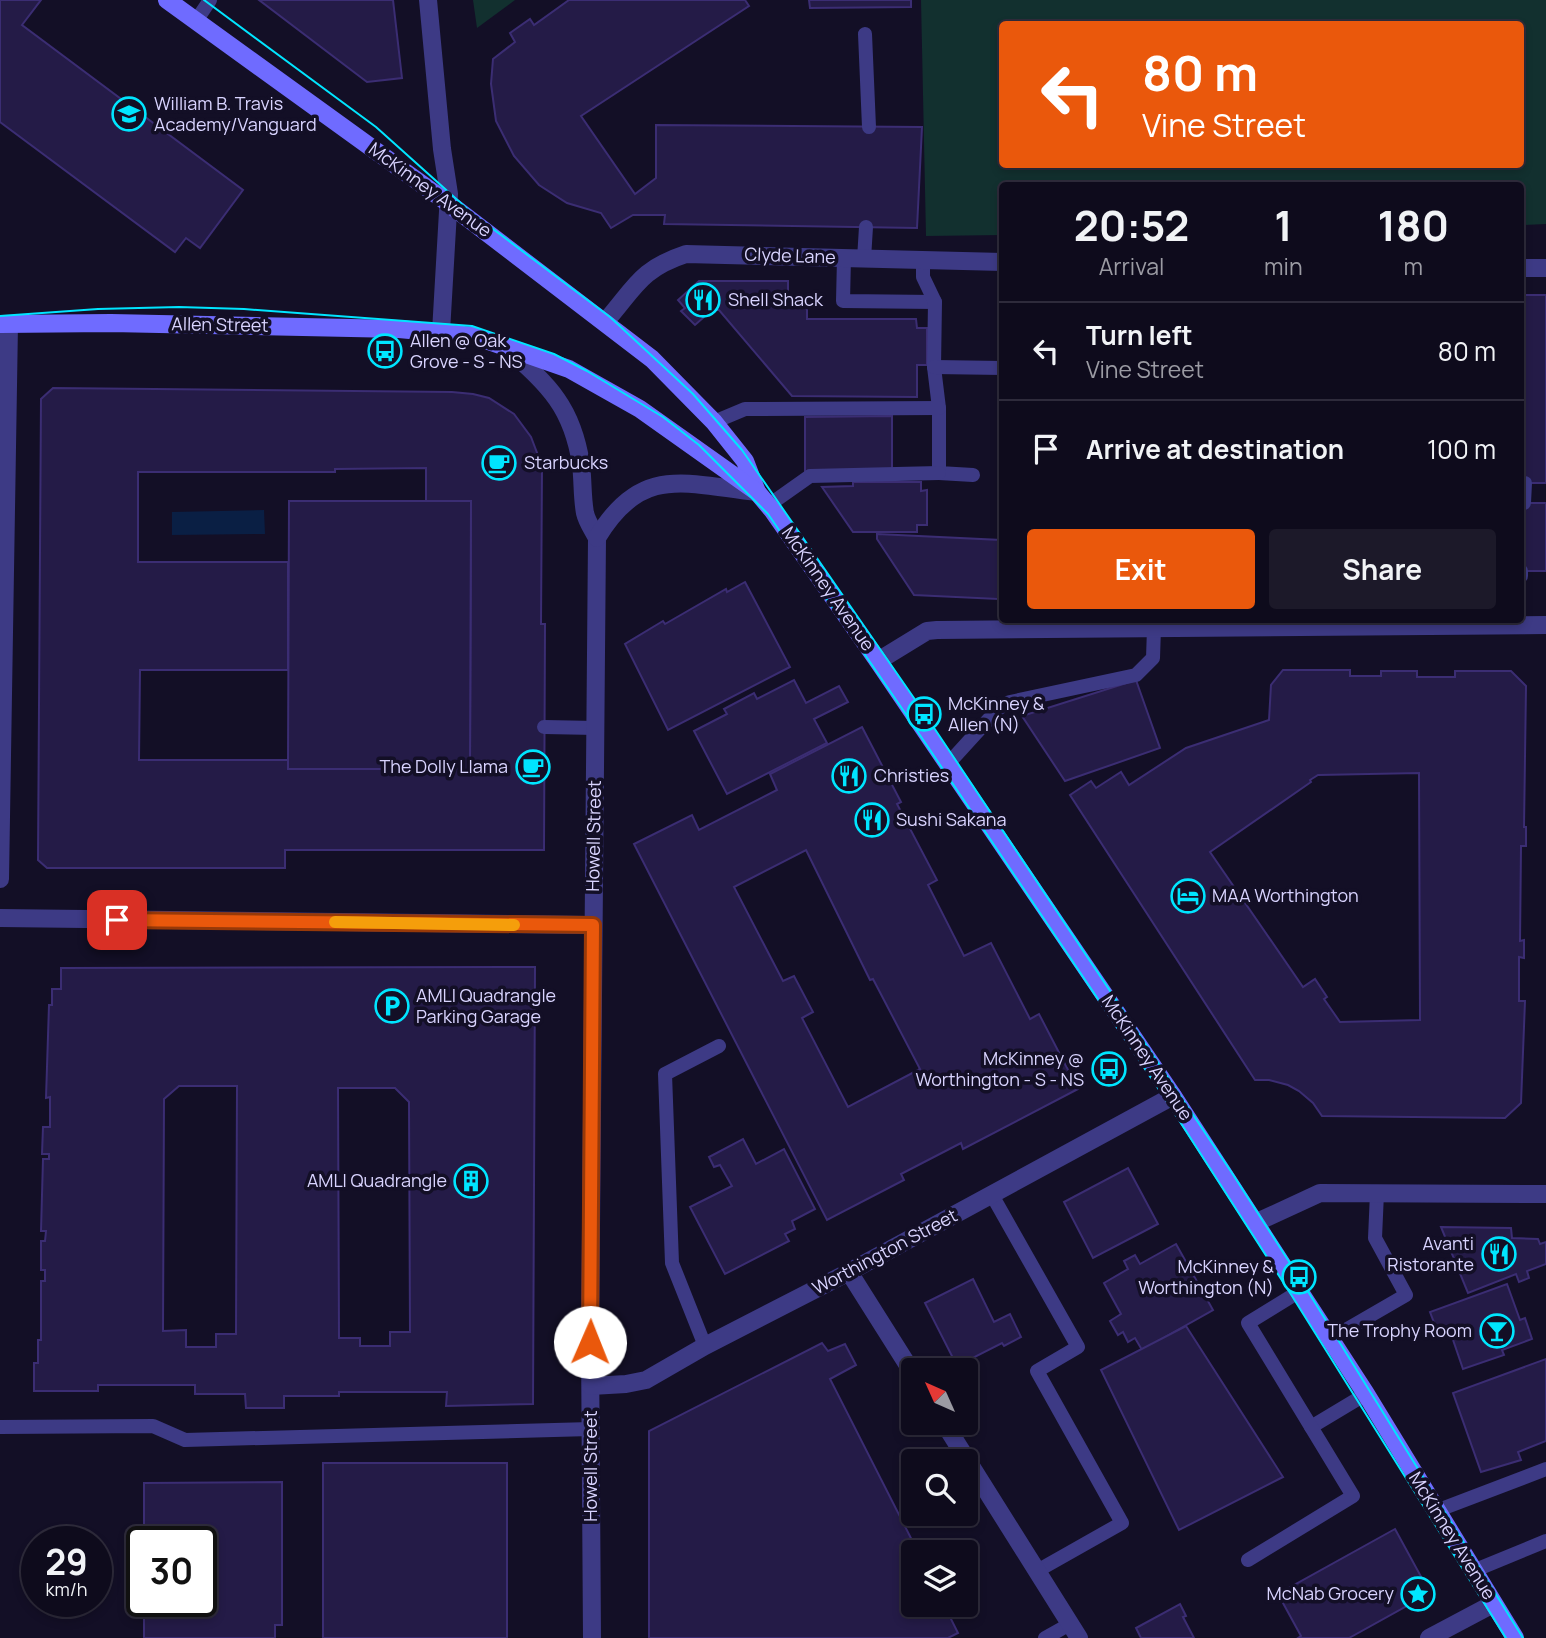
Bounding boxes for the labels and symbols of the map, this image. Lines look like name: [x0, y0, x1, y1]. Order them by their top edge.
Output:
place label: William B. Travis Academy/Vanguard: [154, 91, 317, 136]
school or university icon: William B. Travis Academy/Vanguard: [110, 95, 148, 133]
street label: McKinney Avenue: [364, 136, 497, 242]
street label: Clyde Lane: [744, 241, 836, 269]
restaurant icon: Shell Shack: [684, 281, 722, 319]
place label: Shell Shack: [728, 287, 824, 311]
street label: Allen Street: [171, 311, 269, 337]
place label: Allen @ Oak Grove - S - NS: [410, 328, 523, 373]
bus stop icon: Allen @ Oak Grove - S - NS: [366, 332, 404, 370]
cafe icon: Starbucks: [480, 444, 518, 482]
place label: Starbucks: [524, 450, 608, 474]
street label: McKinney Avenue: [777, 522, 881, 655]
place label: McKinney & Allen (N): [948, 691, 1045, 736]
bus stop icon: McKinney & Allen (N): [905, 695, 943, 733]
cafe icon: The Dolly Llama: [514, 748, 552, 786]
place label: The Dolly Llama: [380, 754, 508, 778]
restaurant icon: Christies: [830, 757, 868, 795]
place label: Christies: [874, 763, 949, 787]
street label: Howell Street: [580, 780, 606, 892]
restaurant icon: Sushi Sakana: [853, 801, 891, 839]
place label: Sushi Sakana: [896, 807, 1006, 831]
hotel icon: MAA Worthington: [1169, 877, 1207, 915]
place label: MAA Worthington: [1212, 883, 1359, 907]
pin: [87, 890, 147, 950]
place label: AMLI Quadrangle Parking Garage: [416, 983, 556, 1028]
parking icon: AMLI Quadrangle Parking Garage: [373, 987, 411, 1025]
street label: McKinney Avenue: [1097, 990, 1199, 1125]
place label: McKinney @ Worthington - S - NS: [915, 1046, 1084, 1091]
bus stop icon: McKinney @ Worthington - S - NS: [1090, 1050, 1128, 1088]
building icon: AMLI Quadrangle: [452, 1162, 490, 1200]
place label: AMLI Quadrangle: [307, 1168, 447, 1192]
street label: Worthington Street: [808, 1203, 961, 1300]
place label: Avanti Ristorante: [1387, 1231, 1474, 1276]
restaurant icon: Avanti Ristorante: [1480, 1235, 1518, 1273]
place label: McKinney & Worthington (N): [1138, 1254, 1274, 1299]
bus stop icon: McKinney & Worthington (N): [1280, 1258, 1318, 1296]
position arrow: [553, 1305, 627, 1379]
bar icon: The Trophy Room: [1478, 1312, 1516, 1350]
place label: The Trophy Room: [1327, 1318, 1472, 1342]
north arrow: [901, 1358, 978, 1435]
street label: Howell Street: [578, 1410, 602, 1522]
street label: McKinney Avenue: [1404, 1467, 1502, 1604]
speed limit sign: 30: [126, 1526, 217, 1617]
place icon: McNab Grocery: [1399, 1575, 1437, 1613]
place label: McNab Grocery: [1267, 1581, 1394, 1605]

